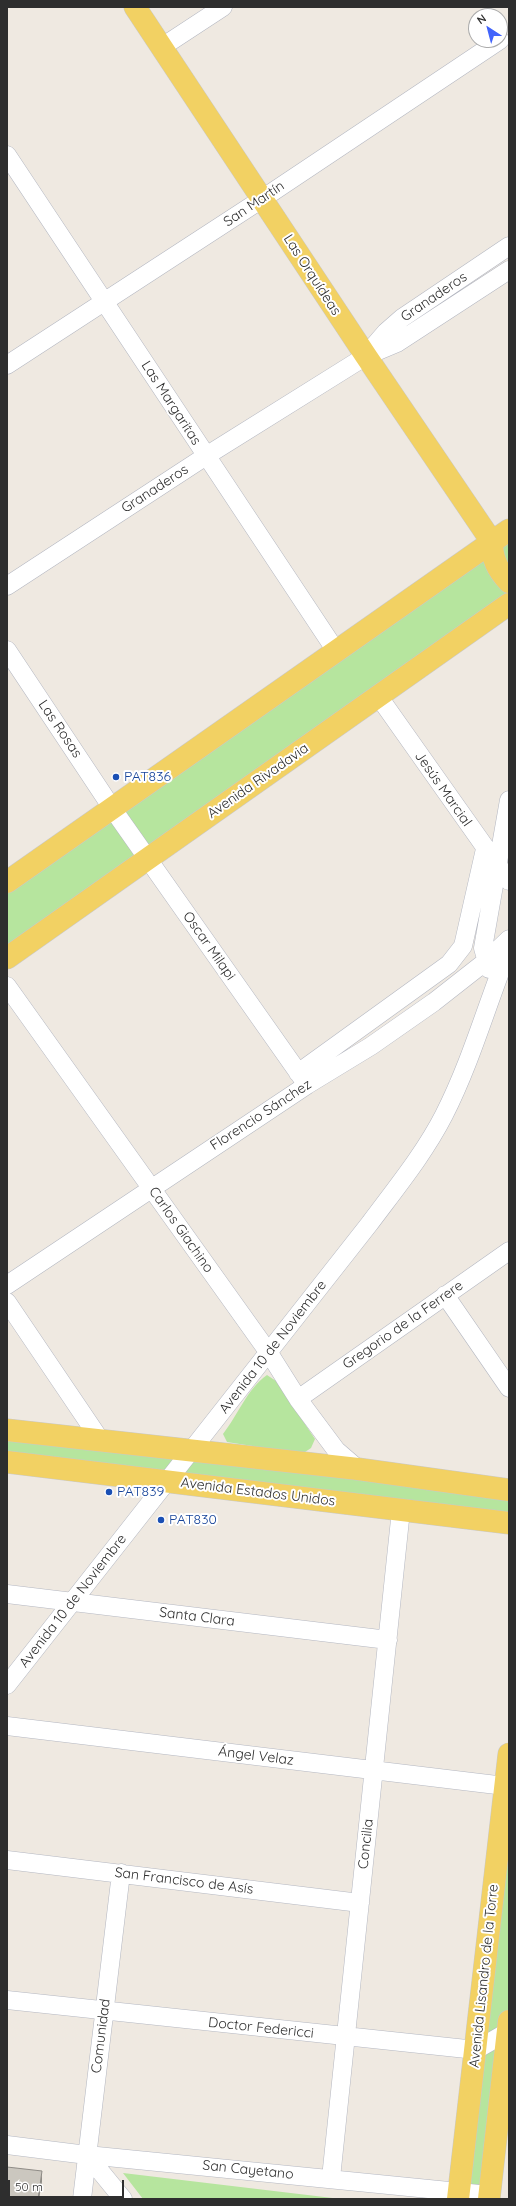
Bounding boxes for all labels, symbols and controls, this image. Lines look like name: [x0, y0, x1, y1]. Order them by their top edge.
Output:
north arrow: [468, 8, 508, 48]
text: N: [474, 11, 489, 27]
street label: San Martín: [220, 178, 288, 230]
street label: Las Orquídeas: [280, 231, 344, 319]
street label: Granaderos: [398, 269, 470, 325]
street label: Las Margaritas: [138, 358, 204, 448]
street label: Granaderos: [118, 461, 192, 517]
street label: Las Rosas: [35, 697, 85, 761]
street label: Avenida Rivadavia: [204, 740, 312, 822]
street label: Jesús Marcial: [411, 748, 475, 830]
place label: PAT836: [124, 769, 171, 785]
marker: PAT836: [111, 772, 121, 782]
street label: Oscar Milapi: [179, 908, 239, 984]
street label: Florencio Sánchez: [207, 1076, 315, 1154]
street label: Carlos Giachino: [145, 1184, 217, 1276]
street label: Avenida 10 de Noviembre: [216, 1277, 330, 1417]
street label: Gregorio de la Ferrere: [340, 1277, 466, 1373]
street label: Avenida Estados Unidos: [180, 1474, 336, 1510]
place label: PAT839: [117, 1484, 164, 1500]
marker: PAT839: [104, 1487, 114, 1497]
place label: PAT830: [169, 1512, 217, 1528]
marker: PAT830: [156, 1515, 166, 1525]
street label: Avenida 10 de Noviembre: [16, 1531, 130, 1671]
street label: Santa Clara: [158, 1604, 236, 1630]
street label: Ángel Velaz: [217, 1743, 295, 1769]
street label: Concilia: [355, 1818, 377, 1870]
street label: San Francisco de Asís: [114, 1864, 254, 1898]
street label: Avenida Lisandro de la Torre: [466, 1883, 502, 2069]
street label: Comunidad: [88, 1998, 114, 2074]
street label: Doctor Federicci: [207, 2014, 315, 2042]
street label: San Cayetano: [202, 2157, 294, 2183]
scale bar: [10, 2172, 126, 2198]
text: 50 m: [15, 2179, 43, 2194]

